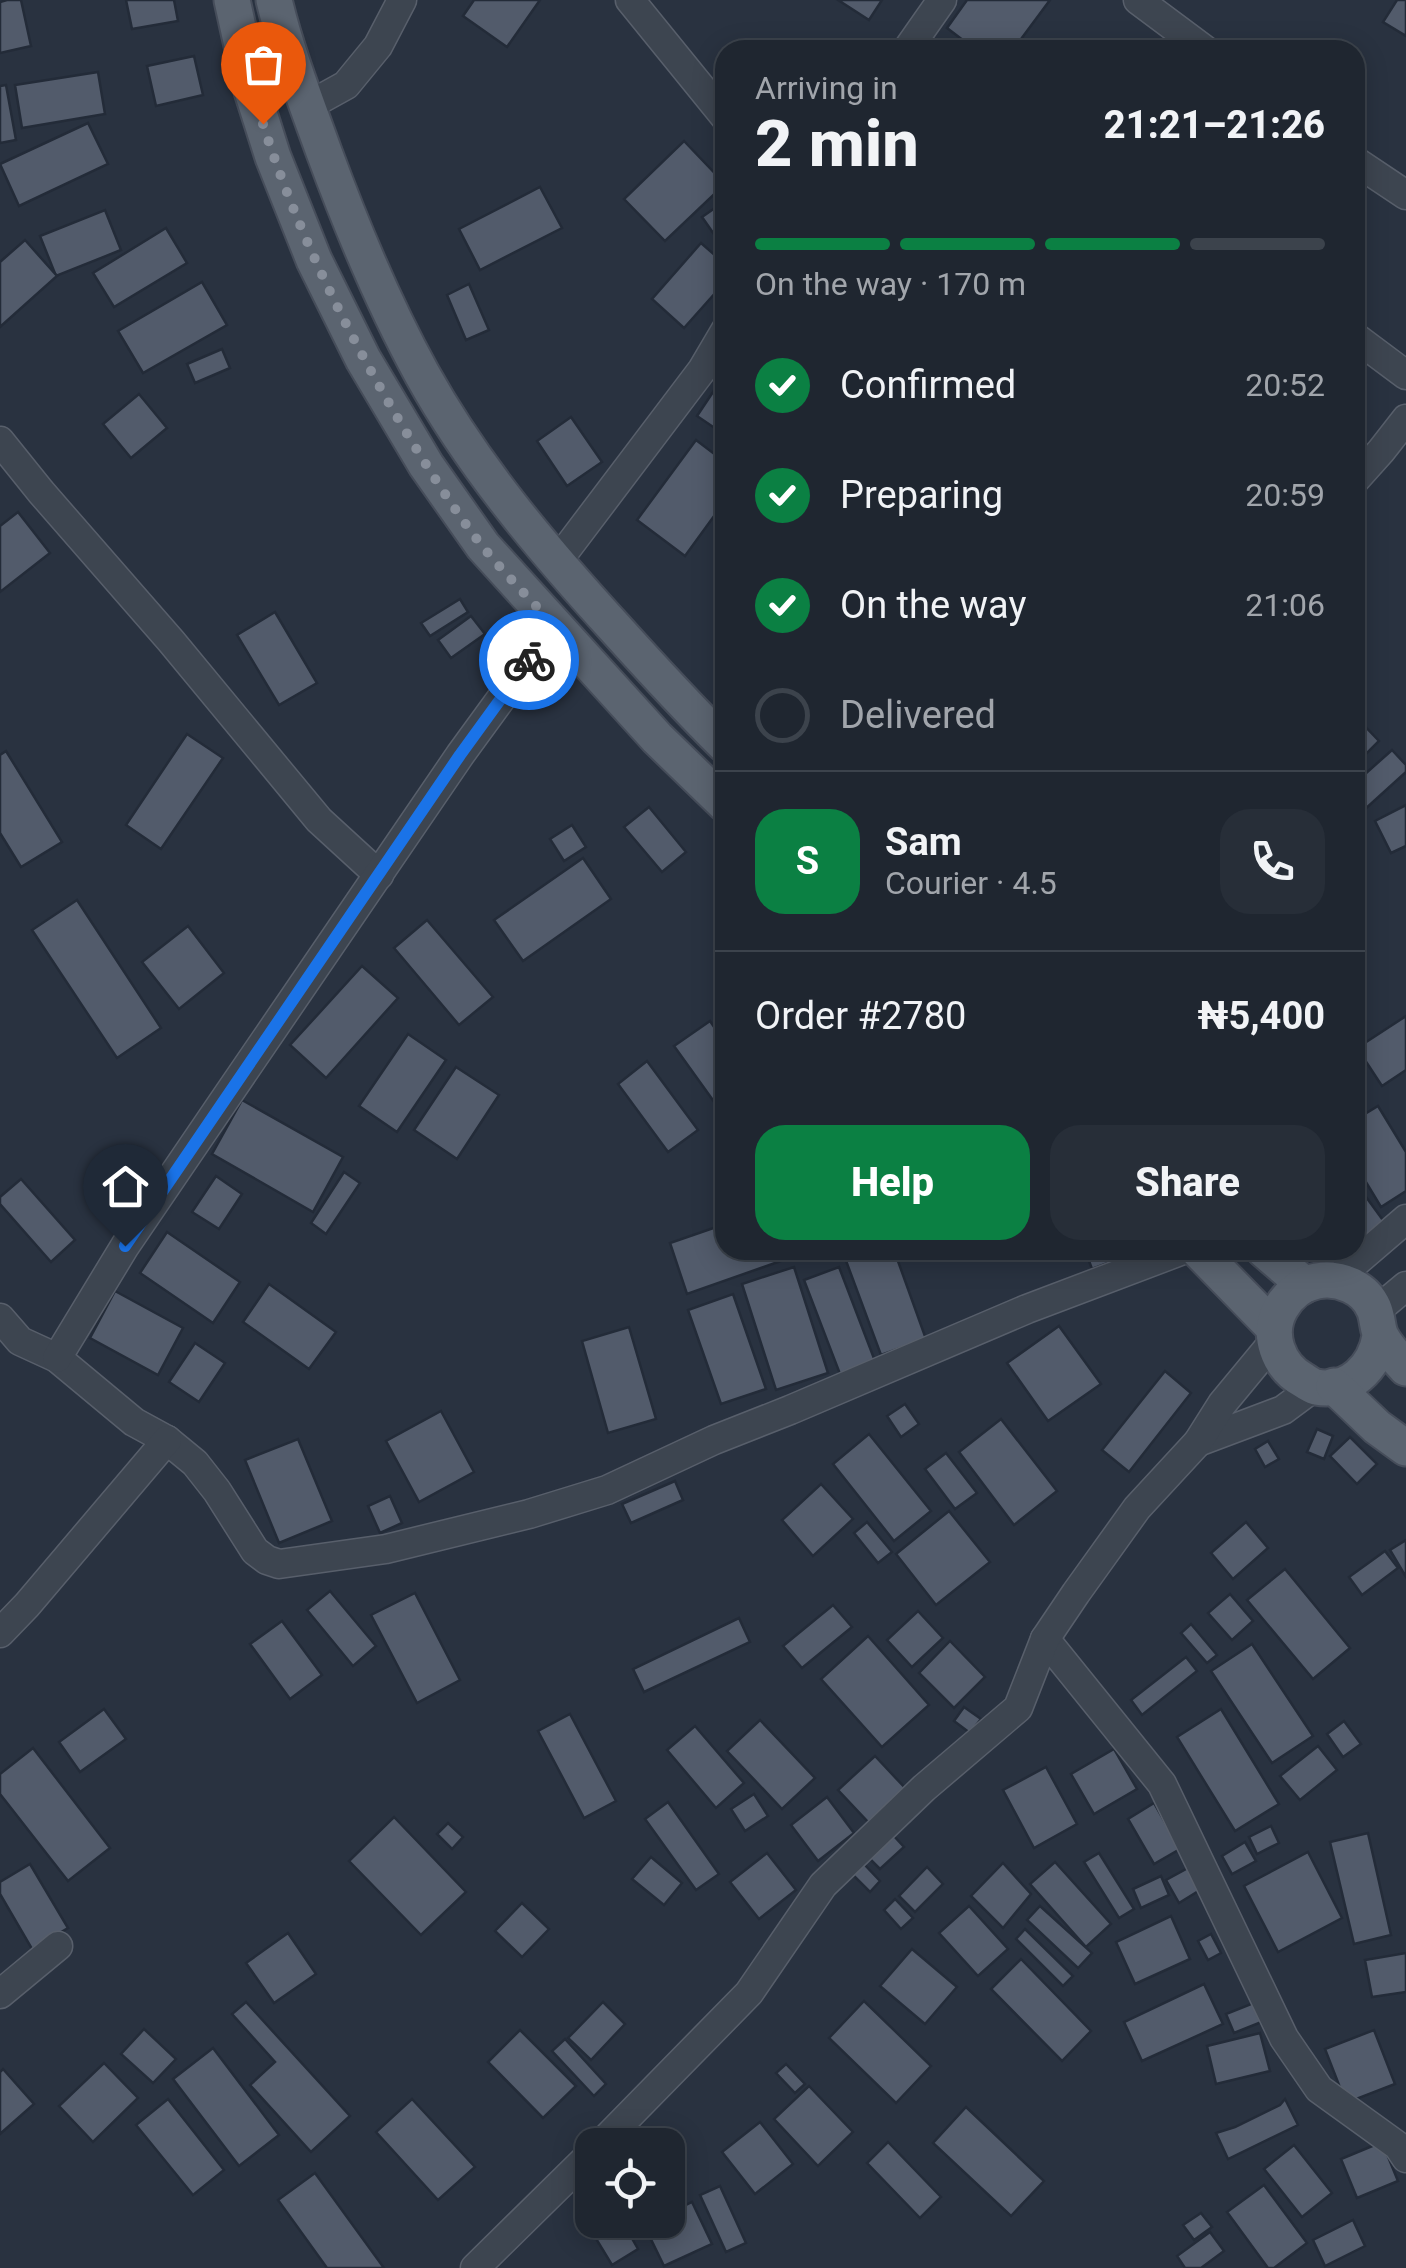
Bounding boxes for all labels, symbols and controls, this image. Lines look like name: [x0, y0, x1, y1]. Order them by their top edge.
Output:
pin: [221, 22, 306, 125]
icon: bag: [236, 37, 291, 92]
text: Arriving in: [755, 69, 898, 107]
text: 21:21–21:26: [1104, 103, 1325, 147]
text: 2 min: [755, 106, 919, 182]
text: On the way · 170 m: [755, 265, 1026, 303]
icon: check: [755, 358, 810, 413]
text: Confirmed: [840, 363, 1016, 407]
text: 20:52: [1245, 366, 1325, 404]
icon: check: [755, 468, 810, 523]
text: Preparing: [840, 473, 1003, 517]
text: 20:59: [1245, 476, 1325, 514]
icon: check: [755, 578, 810, 633]
text: On the way: [840, 583, 1026, 627]
text: 21:06: [1245, 586, 1325, 624]
courier: [479, 610, 579, 710]
icon: bike: [502, 633, 557, 688]
text: Delivered: [840, 693, 996, 737]
button: phone: [1220, 809, 1325, 914]
text: Sam: [885, 820, 962, 864]
text: S: [796, 839, 819, 883]
text: Courier · 4.5: [885, 864, 1057, 902]
text: Order #2780: [755, 994, 966, 1038]
text: ₦5,400: [1198, 994, 1325, 1038]
button: Help: [755, 1125, 1030, 1240]
button: Share: [1050, 1125, 1325, 1240]
pin: [83, 1144, 168, 1247]
icon: home: [98, 1159, 153, 1214]
map controls: [575, 2128, 685, 2238]
button: locate: [575, 2128, 685, 2238]

